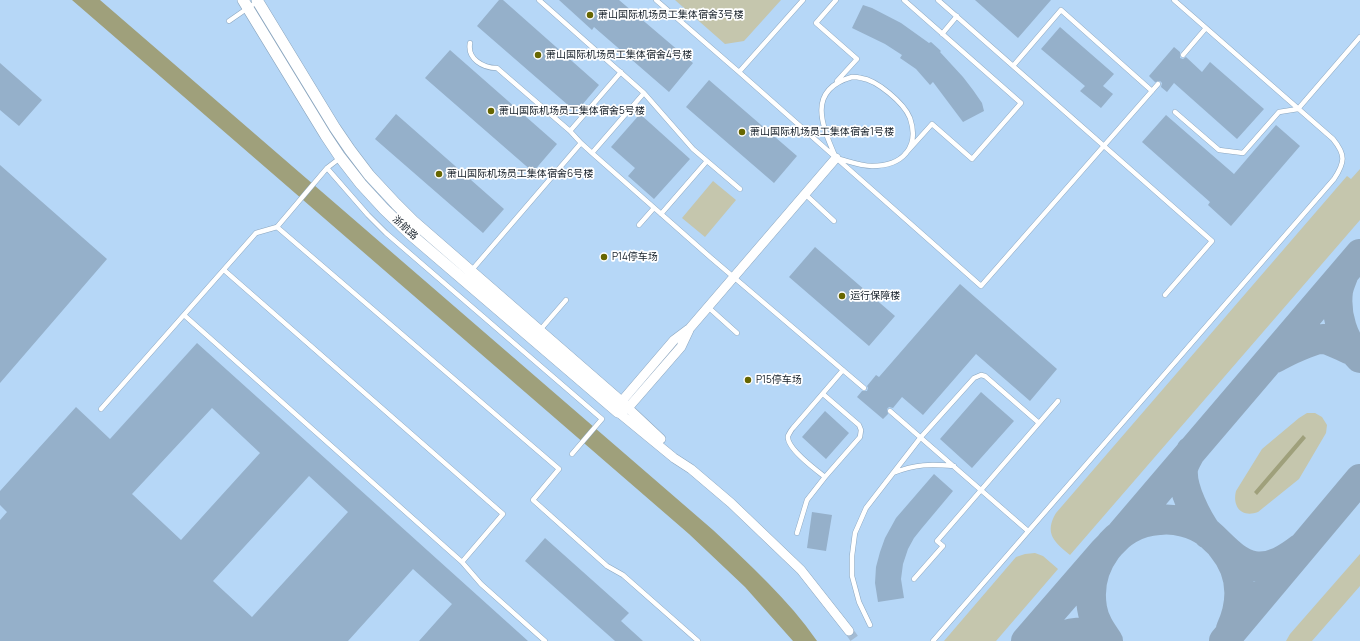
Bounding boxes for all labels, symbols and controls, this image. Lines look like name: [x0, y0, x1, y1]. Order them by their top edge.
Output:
place label: 萧山国际机场员工集体宿舍3号楼: [598, 9, 744, 21]
marker: 萧山国际机场员工集体宿舍3号楼: [585, 10, 595, 20]
place label: 萧山国际机场员工集体宿舍4号楼: [546, 49, 692, 61]
marker: 萧山国际机场员工集体宿舍4号楼: [533, 50, 543, 60]
place label: 萧山国际机场员工集体宿舍5号楼: [499, 105, 645, 117]
marker: 萧山国际机场员工集体宿舍5号楼: [486, 106, 496, 116]
place label: 萧山国际机场员工集体宿舍1号楼: [750, 126, 894, 138]
marker: 萧山国际机场员工集体宿舍1号楼: [737, 127, 747, 137]
place label: 萧山国际机场员工集体宿舍6号楼: [447, 168, 593, 180]
marker: 萧山国际机场员工集体宿舍6号楼: [434, 169, 444, 179]
street label: 浙航路: [390, 214, 420, 242]
place label: P14停车场: [612, 251, 658, 263]
marker: P14停车场: [599, 252, 609, 262]
place label: 运行保障楼: [850, 290, 900, 302]
marker: 运行保障楼: [837, 291, 847, 301]
place label: P15停车场: [756, 374, 802, 386]
marker: P15停车场: [743, 375, 753, 385]

